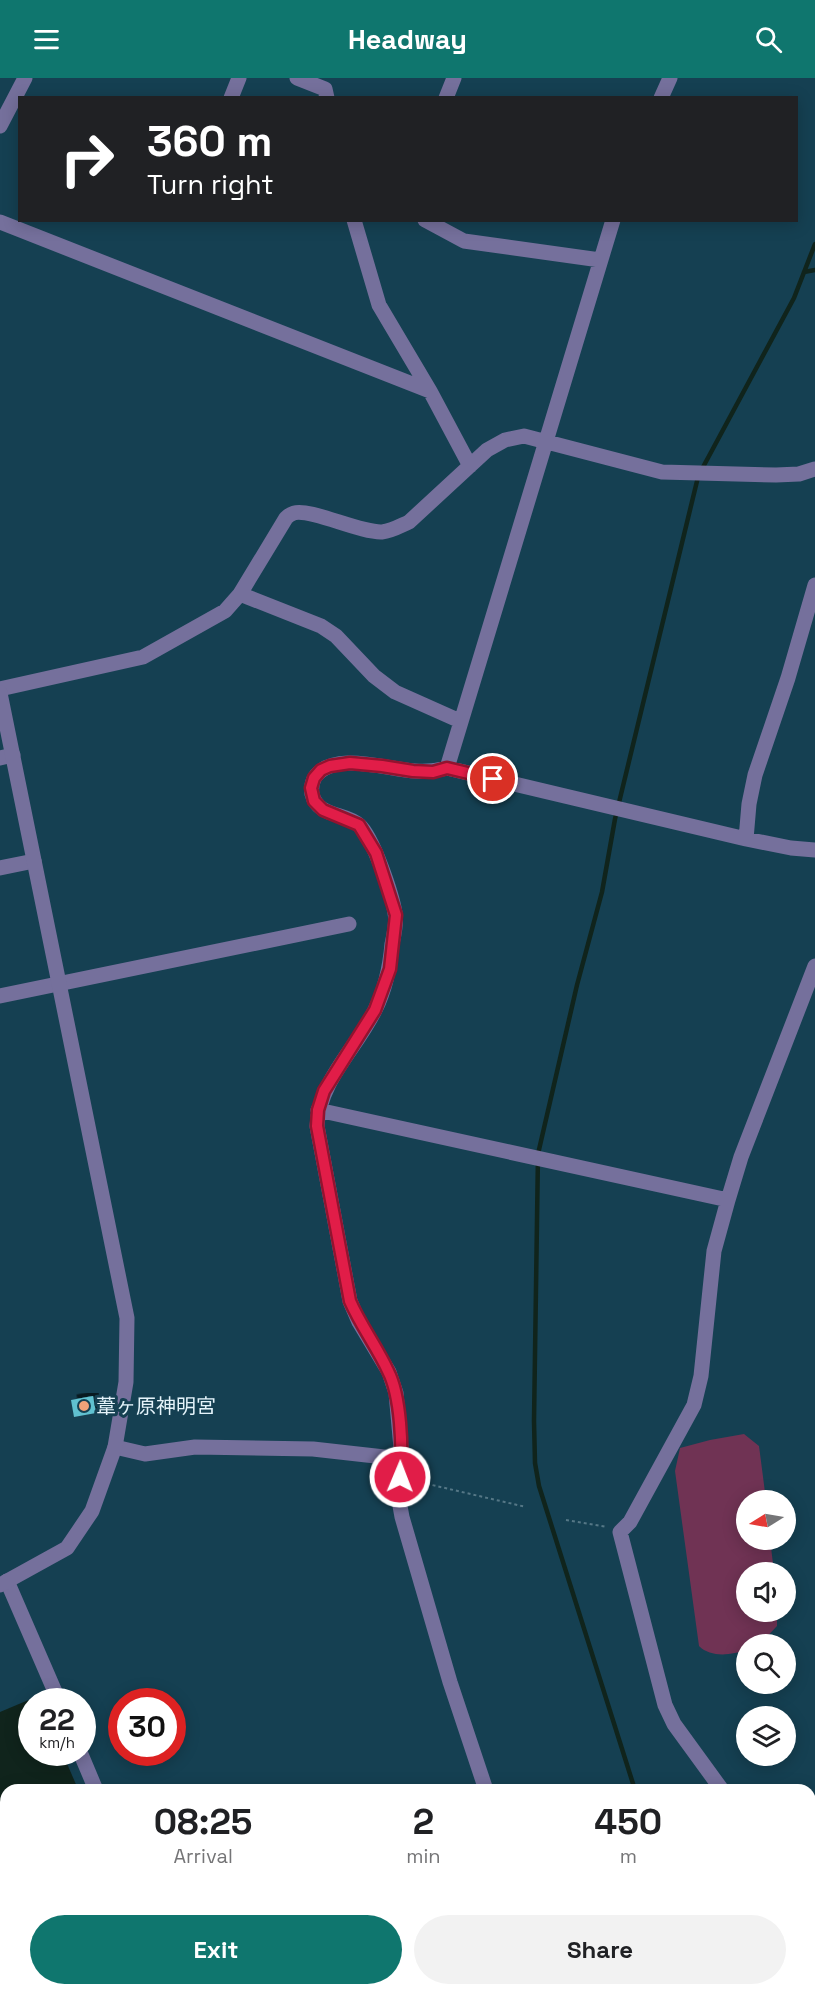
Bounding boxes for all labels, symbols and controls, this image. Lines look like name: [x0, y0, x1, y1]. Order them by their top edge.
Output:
text: Headway: [348, 22, 467, 57]
icon: menu: [30, 23, 63, 56]
icon: search: [752, 23, 785, 56]
text: 360 m: [147, 115, 272, 168]
icon: right: [48, 120, 126, 198]
text: Turn right: [147, 167, 274, 202]
pin: [467, 753, 518, 804]
icon: arrive: [476, 762, 509, 795]
place label: 葦ヶ原神明宮: [96, 1393, 216, 1419]
marker: 葦ヶ原神明宮: [77, 1399, 91, 1413]
position arrow: [368, 1445, 432, 1509]
north arrow: [736, 1490, 796, 1550]
map controls: [736, 1490, 796, 1766]
button: sound: [736, 1562, 796, 1622]
button: search: [736, 1634, 796, 1694]
speed limit sign: 30: [108, 1688, 186, 1766]
text: 22: [39, 1700, 75, 1739]
button: layers: [736, 1706, 796, 1766]
text: km/h: [39, 1733, 75, 1752]
text: 08:25: [154, 1799, 252, 1845]
text: 2: [413, 1799, 434, 1845]
text: 450: [594, 1799, 662, 1845]
text: Arrival: [173, 1843, 233, 1869]
text: min: [406, 1843, 441, 1869]
text: m: [620, 1843, 637, 1869]
button: Exit: [30, 1915, 402, 1984]
button: Share: [414, 1915, 786, 1984]

